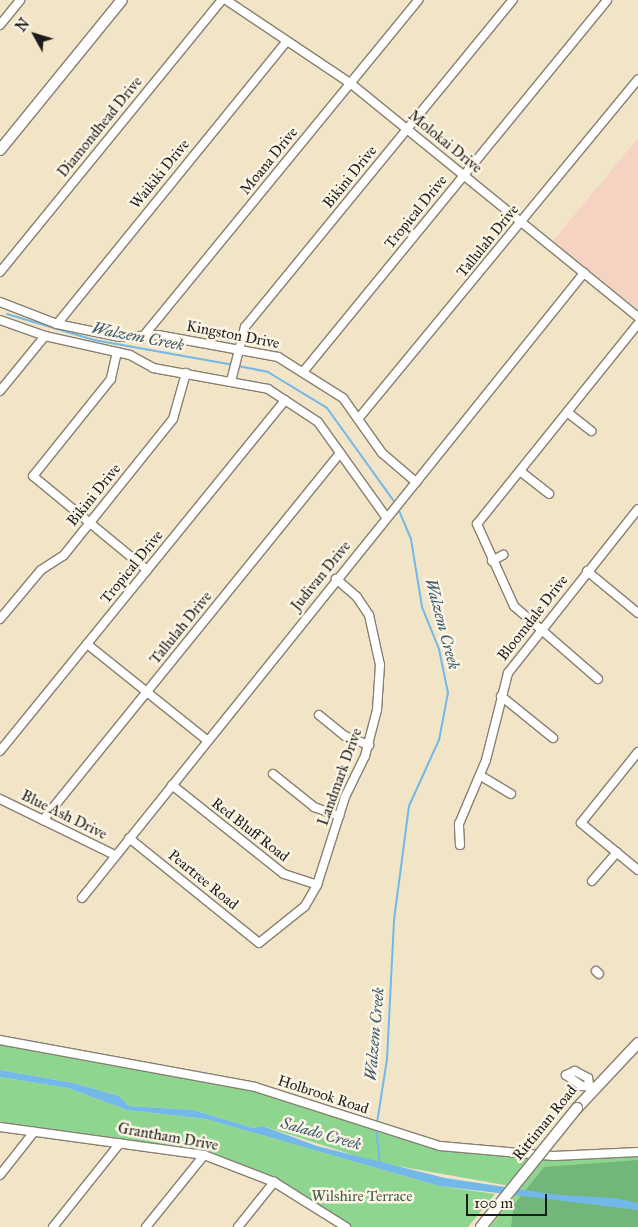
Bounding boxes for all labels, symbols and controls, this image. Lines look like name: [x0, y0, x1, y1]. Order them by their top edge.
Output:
north arrow: [10, 10, 60, 60]
text: N: [13, 15, 33, 35]
street label: Diamondhead Drive: [54, 73, 146, 181]
street label: Molokai Drive: [404, 107, 486, 177]
street label: Moana Drive: [236, 124, 302, 198]
street label: Waikiki Drive: [127, 136, 193, 212]
street label: Bikini Drive: [319, 142, 381, 212]
street label: Tropical Drive: [381, 172, 451, 252]
street label: Tallulah Drive: [453, 201, 523, 281]
street label: Kingston Drive: [185, 317, 281, 353]
water label: Walzem Creek: [90, 319, 186, 355]
street label: Bikini Drive: [63, 460, 125, 530]
street label: Tropical Drive: [97, 527, 167, 607]
street label: Judivan Drive: [287, 537, 355, 615]
street label: Bloomdale Drive: [494, 572, 572, 664]
water label: Walzem Creek: [421, 576, 463, 672]
street label: Tallulah Drive: [146, 588, 216, 668]
street label: Landmark Drive: [314, 726, 366, 828]
street label: Blue Ash Drive: [18, 786, 110, 844]
street label: Red Bluff Road: [208, 794, 292, 866]
street label: Peartree Road: [164, 846, 242, 914]
water label: Walzem Creek: [361, 987, 389, 1081]
street label: Holbrook Road: [275, 1072, 371, 1118]
street label: Rittiman Road: [509, 1082, 581, 1164]
water label: Salado Creek: [279, 1113, 363, 1155]
street label: Grantham Drive: [116, 1119, 220, 1155]
scale bar: [468, 1184, 549, 1216]
park label: Wilshire Terrace: [312, 1188, 412, 1206]
text: 100 m: [474, 1194, 513, 1212]

